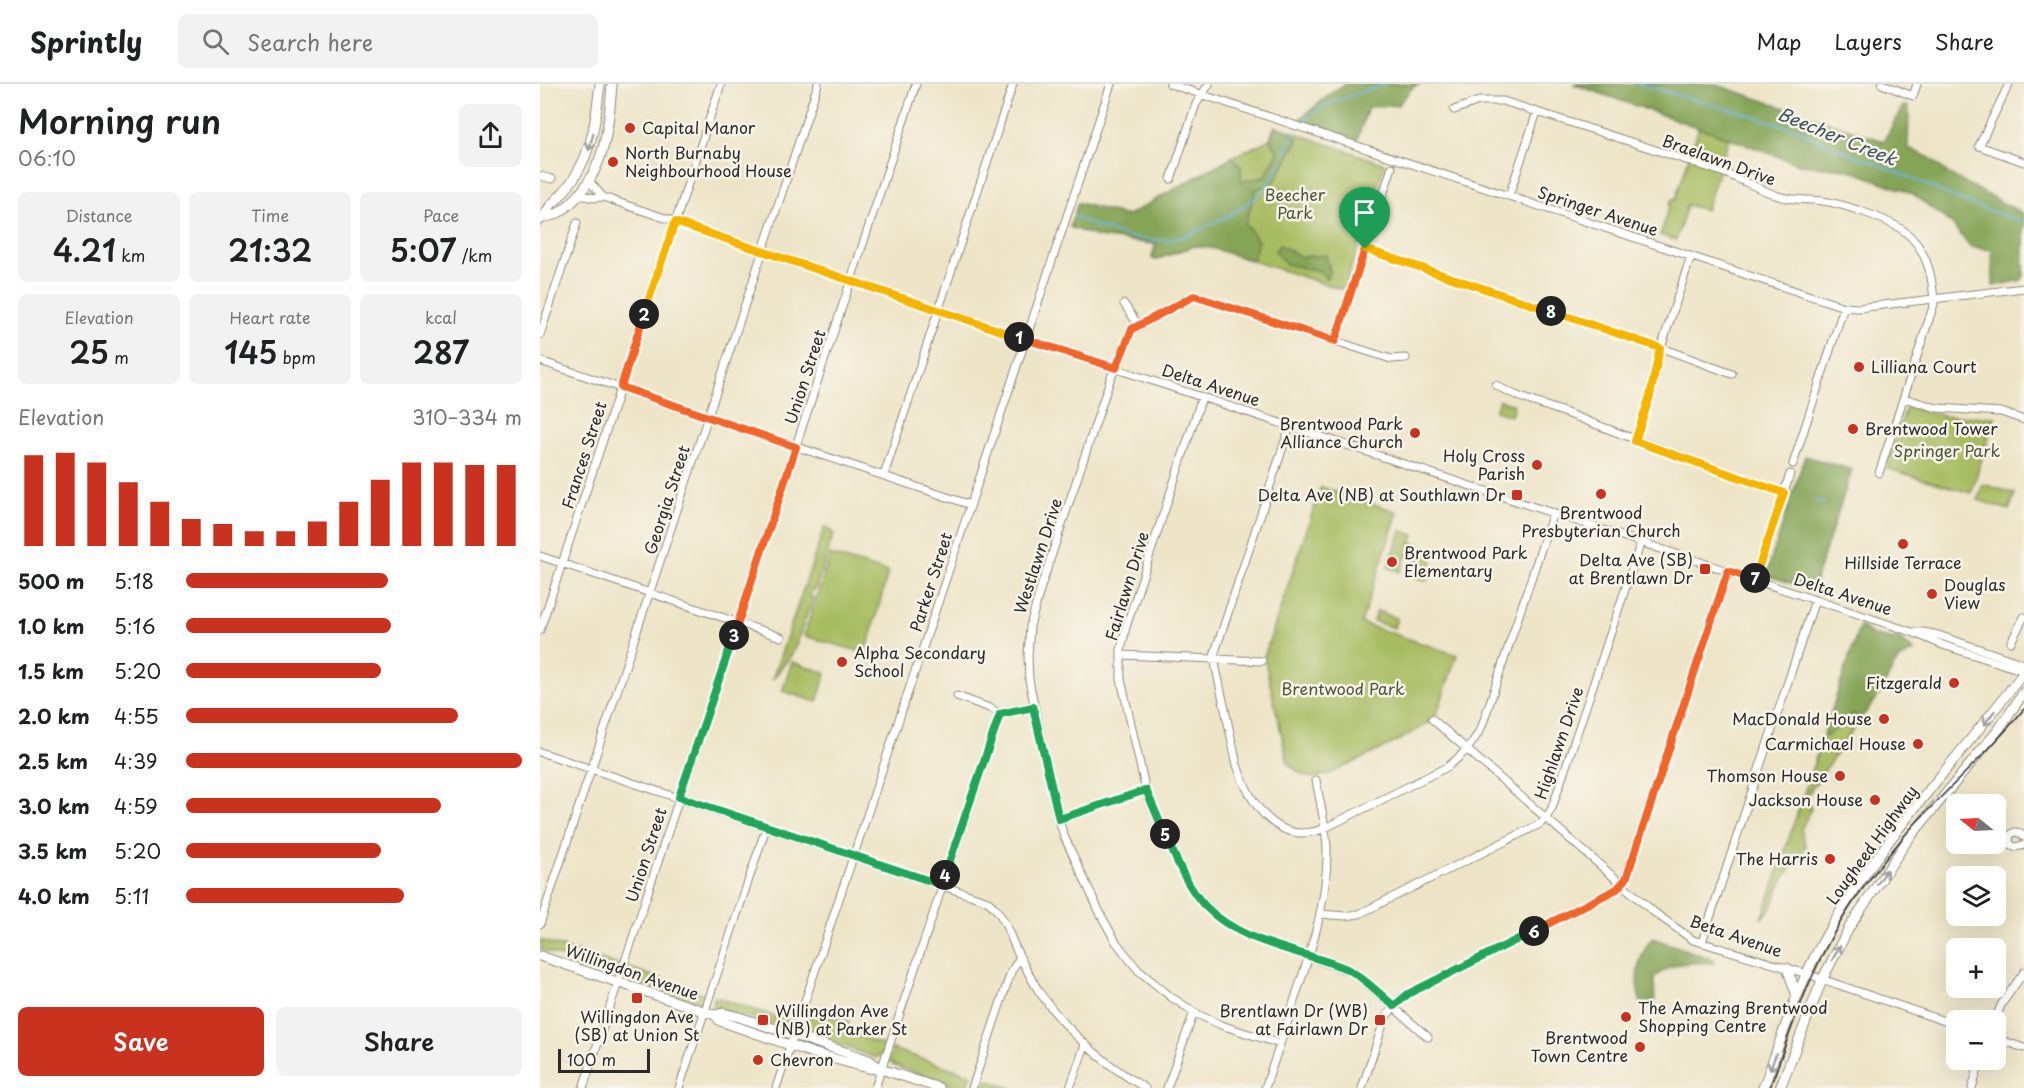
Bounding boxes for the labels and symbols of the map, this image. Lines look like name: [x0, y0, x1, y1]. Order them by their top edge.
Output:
water label: Beecher Creek: [1774, 100, 1902, 172]
place label: Capital Manor: [642, 115, 756, 139]
marker: Capital Manor: [623, 121, 637, 135]
street label: Braelawn Drive: [1659, 127, 1779, 191]
one-way arrow: [585, 132, 596, 151]
place label: North Burnaby Neighbourhood House: [625, 140, 792, 182]
marker: North Burnaby Neighbourhood House: [606, 155, 620, 169]
street label: Springer Avenue: [1535, 179, 1662, 241]
park label: Beecher Park: [1265, 182, 1326, 224]
pin: [1339, 187, 1390, 249]
pin: 8: [1536, 296, 1566, 326]
pin: 2: [629, 299, 659, 329]
pin: 1: [1004, 322, 1034, 352]
street label: Union Street: [777, 326, 831, 427]
place label: Lilliana Court: [1871, 354, 1977, 378]
street label: Delta Avenue: [1159, 357, 1264, 411]
marker: Lilliana Court: [1852, 360, 1866, 374]
street label: Frances Street: [554, 397, 612, 511]
place label: Brentwood Park Alliance Church: [1280, 411, 1403, 453]
place label: Brentwood Tower: [1865, 416, 1998, 440]
marker: Brentwood Tower: [1846, 422, 1860, 436]
marker: Brentwood Park Alliance Church: [1408, 426, 1422, 440]
park label: Springer Park: [1894, 438, 2000, 462]
street label: Georgia Street: [637, 442, 695, 557]
place label: Holy Cross Parish: [1443, 443, 1525, 485]
marker: Holy Cross Parish: [1530, 458, 1544, 472]
place label: Delta Ave (NB) at Southlawn Dr: [1258, 482, 1506, 506]
marker: Brentwood Presbyterian Church: [1594, 487, 1608, 501]
marker: Delta Ave (NB) at Southlawn Dr: [1510, 488, 1524, 502]
street label: Westlawn Drive: [1007, 495, 1067, 617]
place label: Brentwood Presbyterian Church: [1522, 500, 1680, 542]
street label: Fairlawn Drive: [1098, 528, 1154, 643]
street label: Parker Street: [903, 529, 958, 634]
marker: Hillside Terrace: [1896, 537, 1910, 551]
place label: Brentwood Park Elementary: [1404, 540, 1528, 582]
place label: Delta Ave (SB) at Brentlawn Dr: [1569, 547, 1694, 589]
place label: Hillside Terrace: [1844, 550, 1962, 574]
marker: Brentwood Park Elementary: [1385, 555, 1399, 569]
marker: Delta Ave (SB) at Brentlawn Dr: [1698, 562, 1712, 576]
pin: 7: [1740, 563, 1770, 593]
street label: Delta Avenue: [1791, 566, 1896, 620]
place label: Douglas View: [1944, 572, 2005, 614]
marker: Douglas View: [1925, 587, 1939, 601]
pin: 3: [719, 620, 749, 650]
place label: Alpha Secondary School: [854, 640, 986, 682]
marker: Alpha Secondary School: [835, 655, 849, 669]
place label: Fitzgerald: [1866, 670, 1942, 694]
park label: Brentwood Park: [1281, 676, 1405, 700]
marker: Fitzgerald: [1947, 676, 1961, 690]
street label: Highlawn Drive: [1528, 683, 1589, 802]
place label: MacDonald House: [1732, 706, 1872, 730]
one-way arrow: [1982, 710, 1995, 726]
marker: MacDonald House: [1877, 712, 1891, 726]
place label: Carmichael House: [1765, 731, 1906, 755]
marker: Carmichael House: [1911, 737, 1925, 751]
place label: Thomson House: [1707, 763, 1828, 787]
marker: Thomson House: [1833, 769, 1847, 783]
street label: Lougheed Highway: [1820, 780, 1923, 909]
place label: Jackson House: [1749, 787, 1863, 811]
marker: Jackson House: [1868, 793, 1882, 807]
north arrow: [1946, 794, 2006, 854]
street label: Union Street: [618, 804, 672, 905]
pin: 5: [1150, 819, 1180, 849]
place label: The Harris: [1736, 846, 1818, 870]
marker: The Harris: [1823, 852, 1837, 866]
pin: 4: [930, 860, 960, 890]
one-way arrow: [1876, 869, 1888, 886]
street label: Beta Avenue: [1687, 908, 1786, 962]
pin: 6: [1519, 916, 1549, 946]
street label: Willingdon Avenue: [562, 937, 703, 1005]
one-way arrow: [1831, 944, 1842, 962]
marker: Willingdon Ave (SB) at Union St: [630, 991, 644, 1005]
place label: The Amazing Brentwood Shopping Centre: [1638, 995, 1828, 1037]
place label: Willingdon Ave (NB) at Parker St: [775, 998, 907, 1040]
place label: Brentlawn Dr (WB) at Fairlawn Dr: [1220, 998, 1369, 1040]
place label: Willingdon Ave (SB) at Union St: [575, 1004, 699, 1046]
marker: The Amazing Brentwood Shopping Centre: [1619, 1010, 1633, 1024]
marker: Willingdon Ave (NB) at Parker St: [756, 1013, 770, 1027]
marker: Brentlawn Dr (WB) at Fairlawn Dr: [1373, 1013, 1387, 1027]
place label: Brentwood Town Centre: [1531, 1025, 1628, 1067]
marker: Brentwood Town Centre: [1633, 1040, 1647, 1054]
scale bar: [558, 1046, 650, 1074]
place label: Chevron: [770, 1047, 834, 1071]
one-way arrow: [1767, 1052, 1778, 1071]
marker: Chevron: [751, 1053, 765, 1067]

